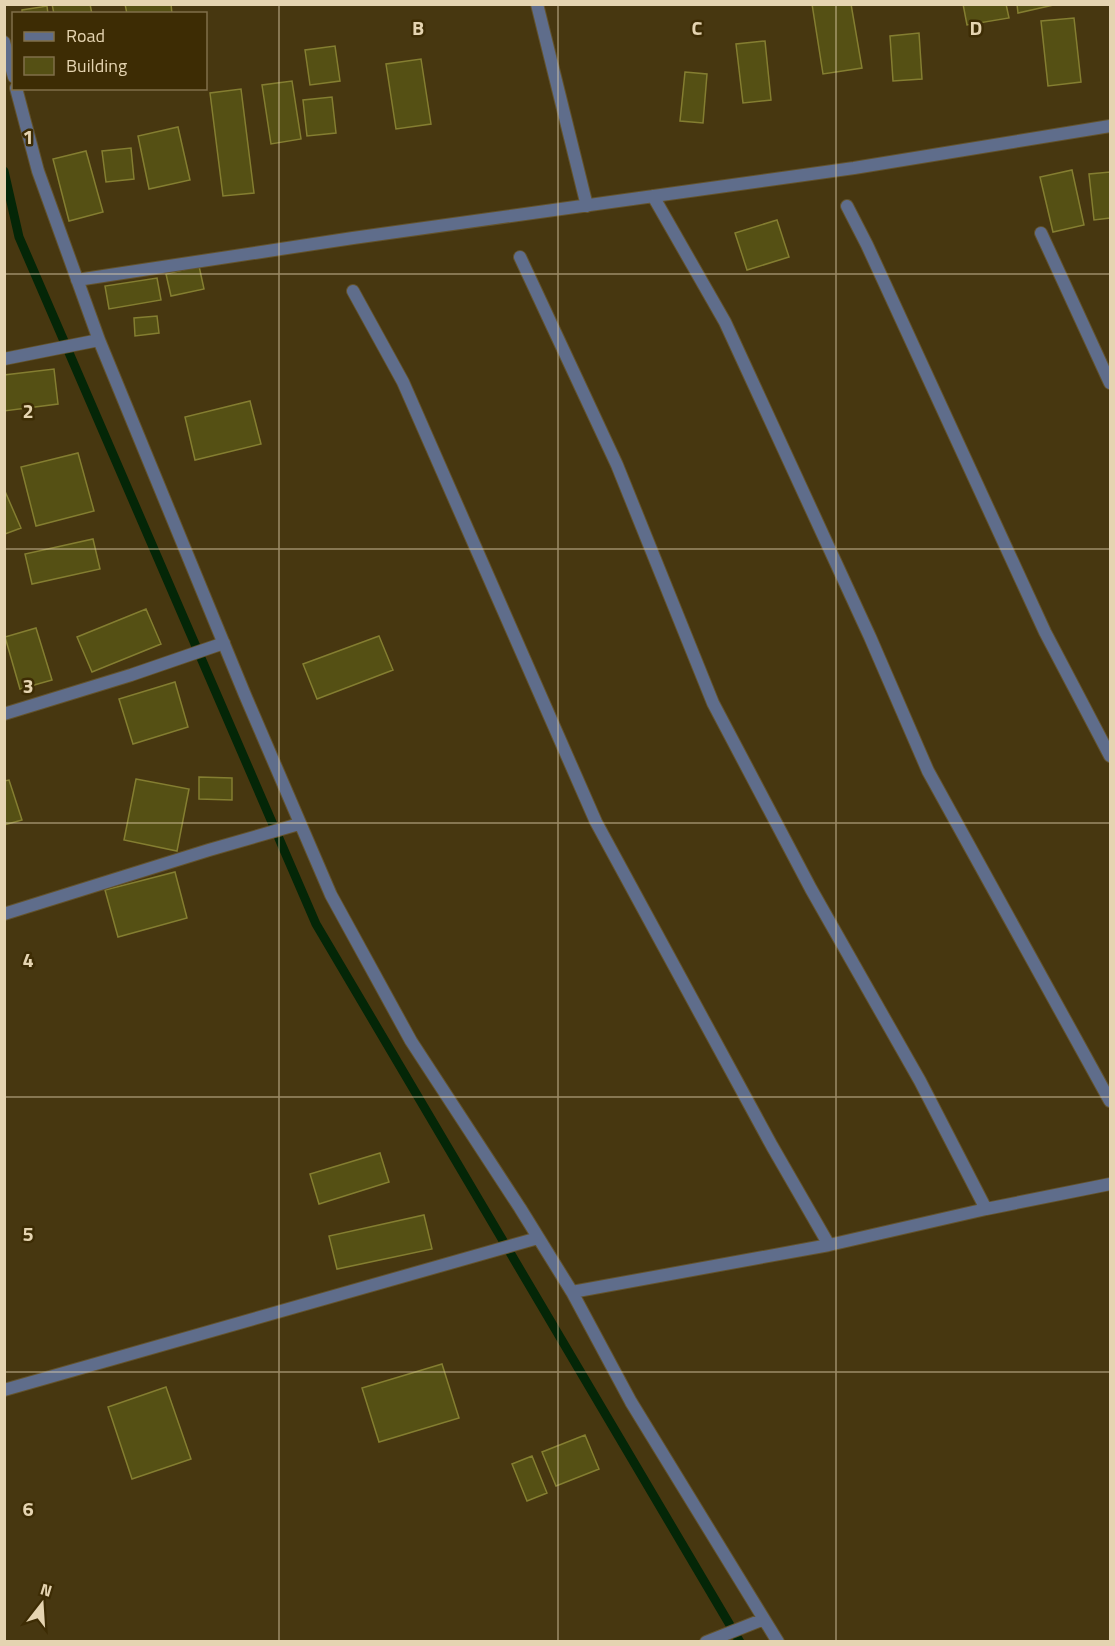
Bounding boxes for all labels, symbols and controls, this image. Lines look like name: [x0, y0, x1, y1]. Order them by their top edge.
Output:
legend: [12, 12, 207, 90]
text: B: [412, 12, 424, 43]
text: C: [692, 12, 703, 43]
text: D: [970, 12, 982, 43]
text: Road: [66, 22, 105, 49]
text: Building: [66, 52, 127, 79]
text: 1: [22, 121, 34, 152]
text: 2: [22, 395, 34, 426]
text: 3: [22, 670, 34, 701]
text: 4: [22, 944, 34, 975]
text: 5: [22, 1218, 34, 1249]
text: 6: [22, 1493, 34, 1524]
north arrow: [12, 1574, 72, 1634]
text: N: [38, 1577, 55, 1603]

